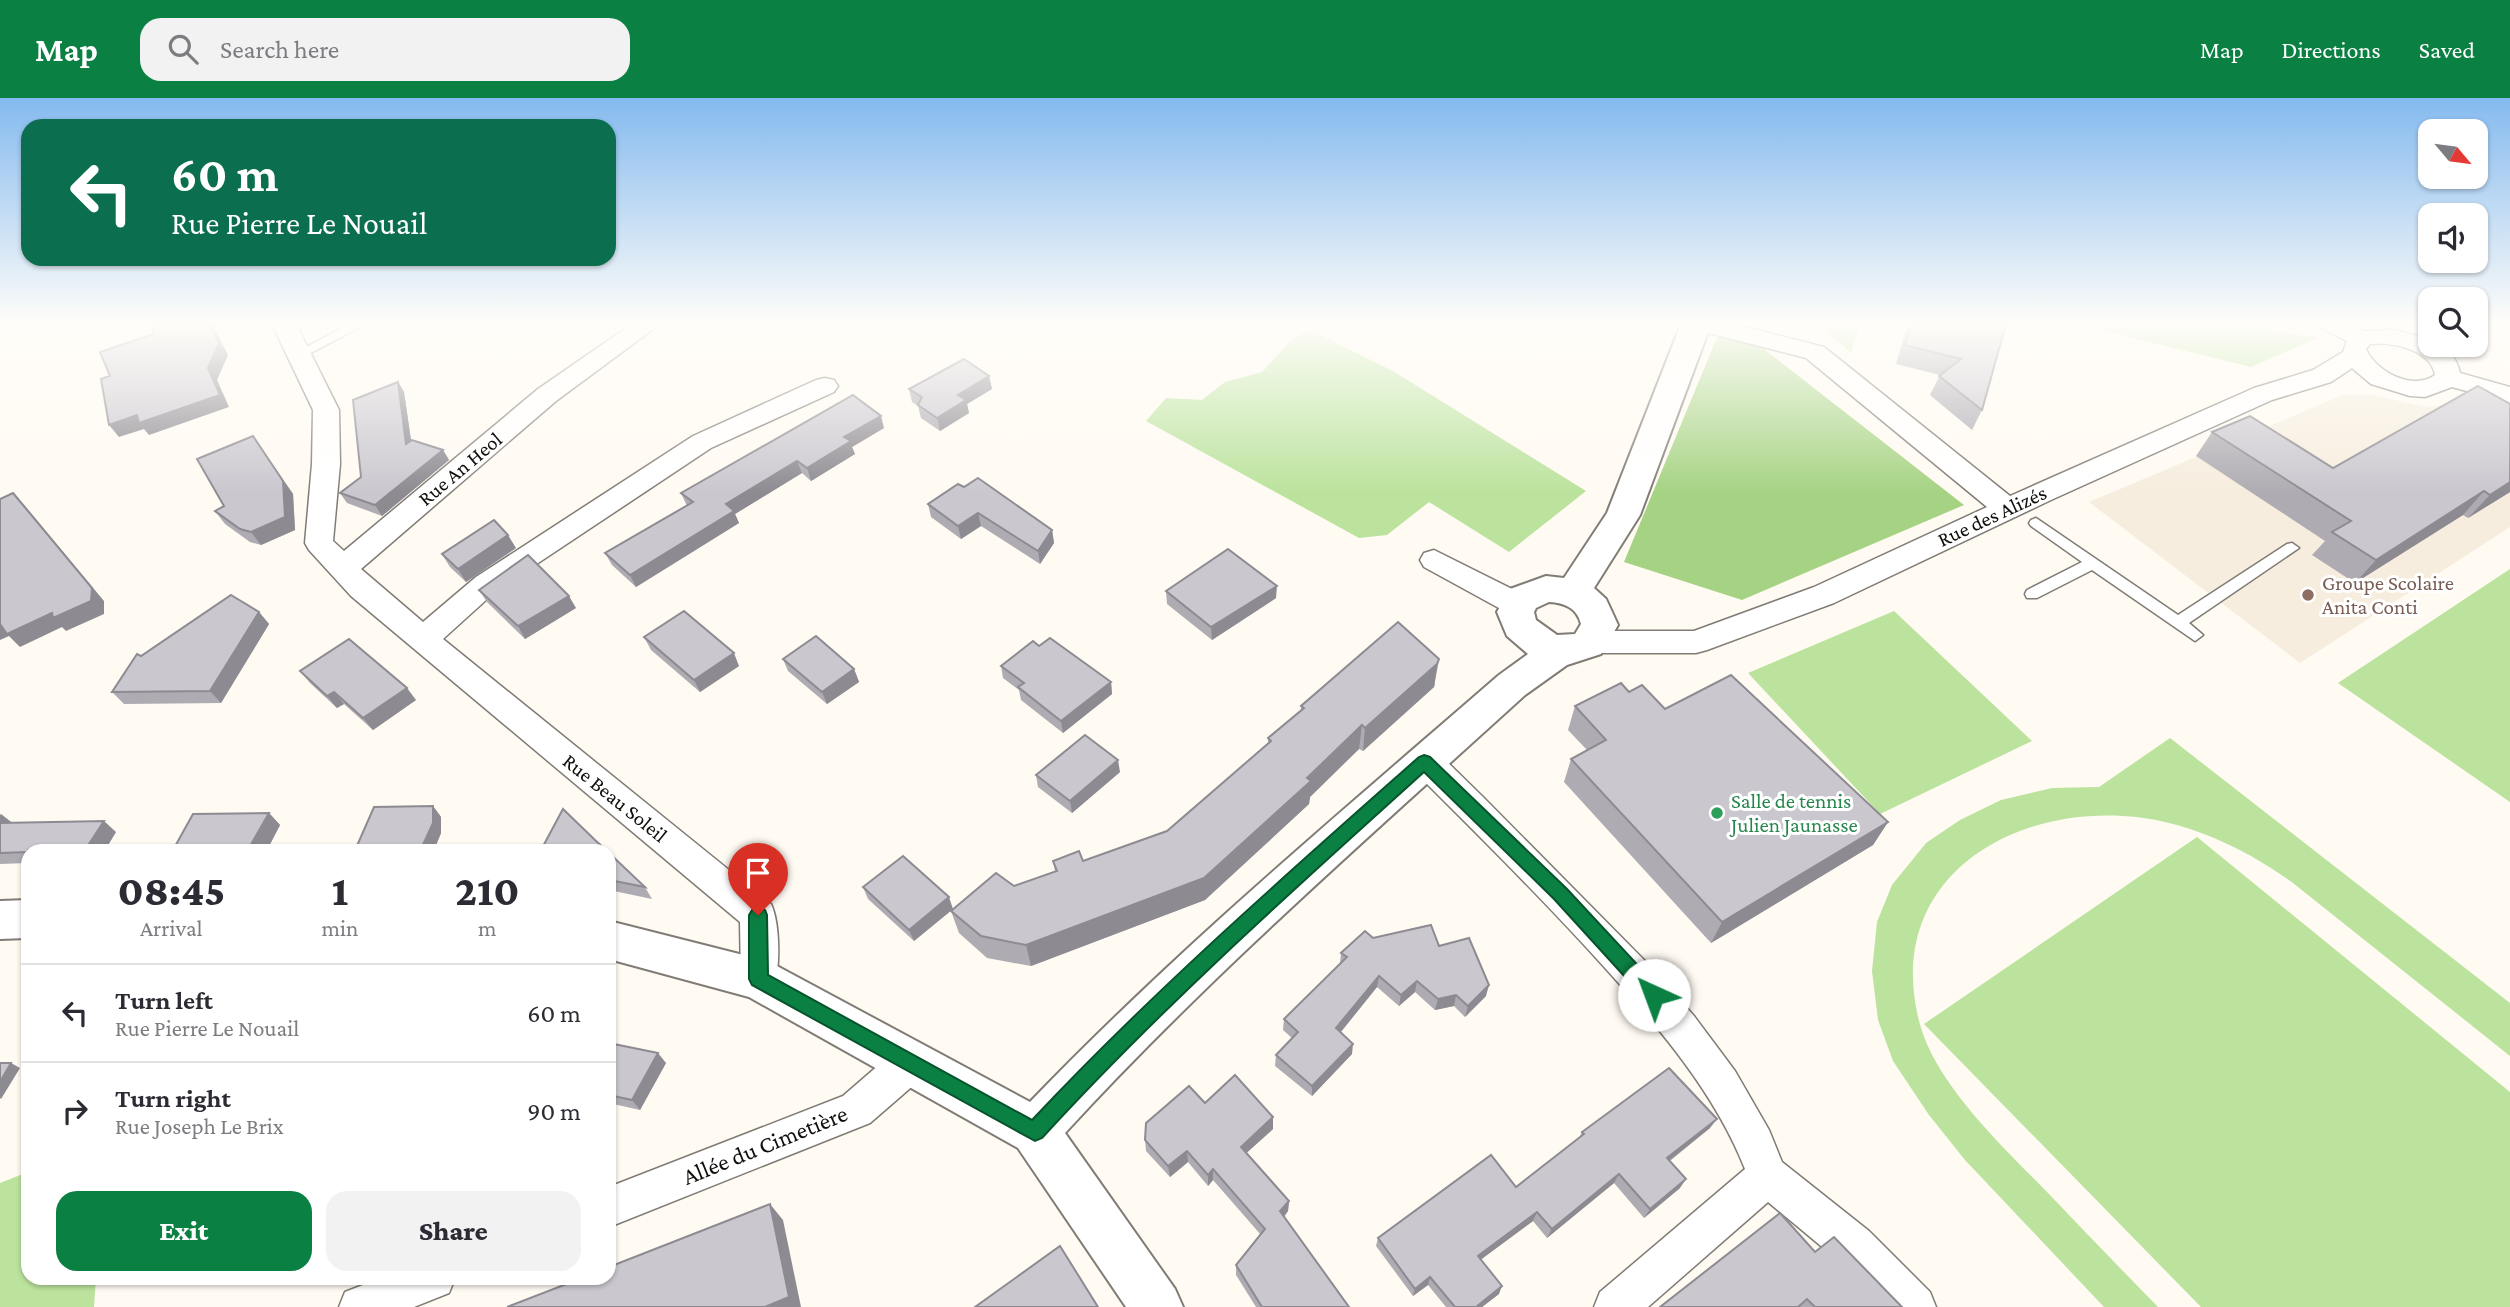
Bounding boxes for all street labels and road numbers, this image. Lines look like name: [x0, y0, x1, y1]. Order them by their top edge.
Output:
street label: Rue An Heol: [413, 427, 507, 511]
street label: Rue des Alizés: [1934, 480, 2050, 552]
street label: Rue Beau Soleil: [558, 749, 672, 847]
street label: Allée du Cimetière: [678, 1099, 851, 1190]

